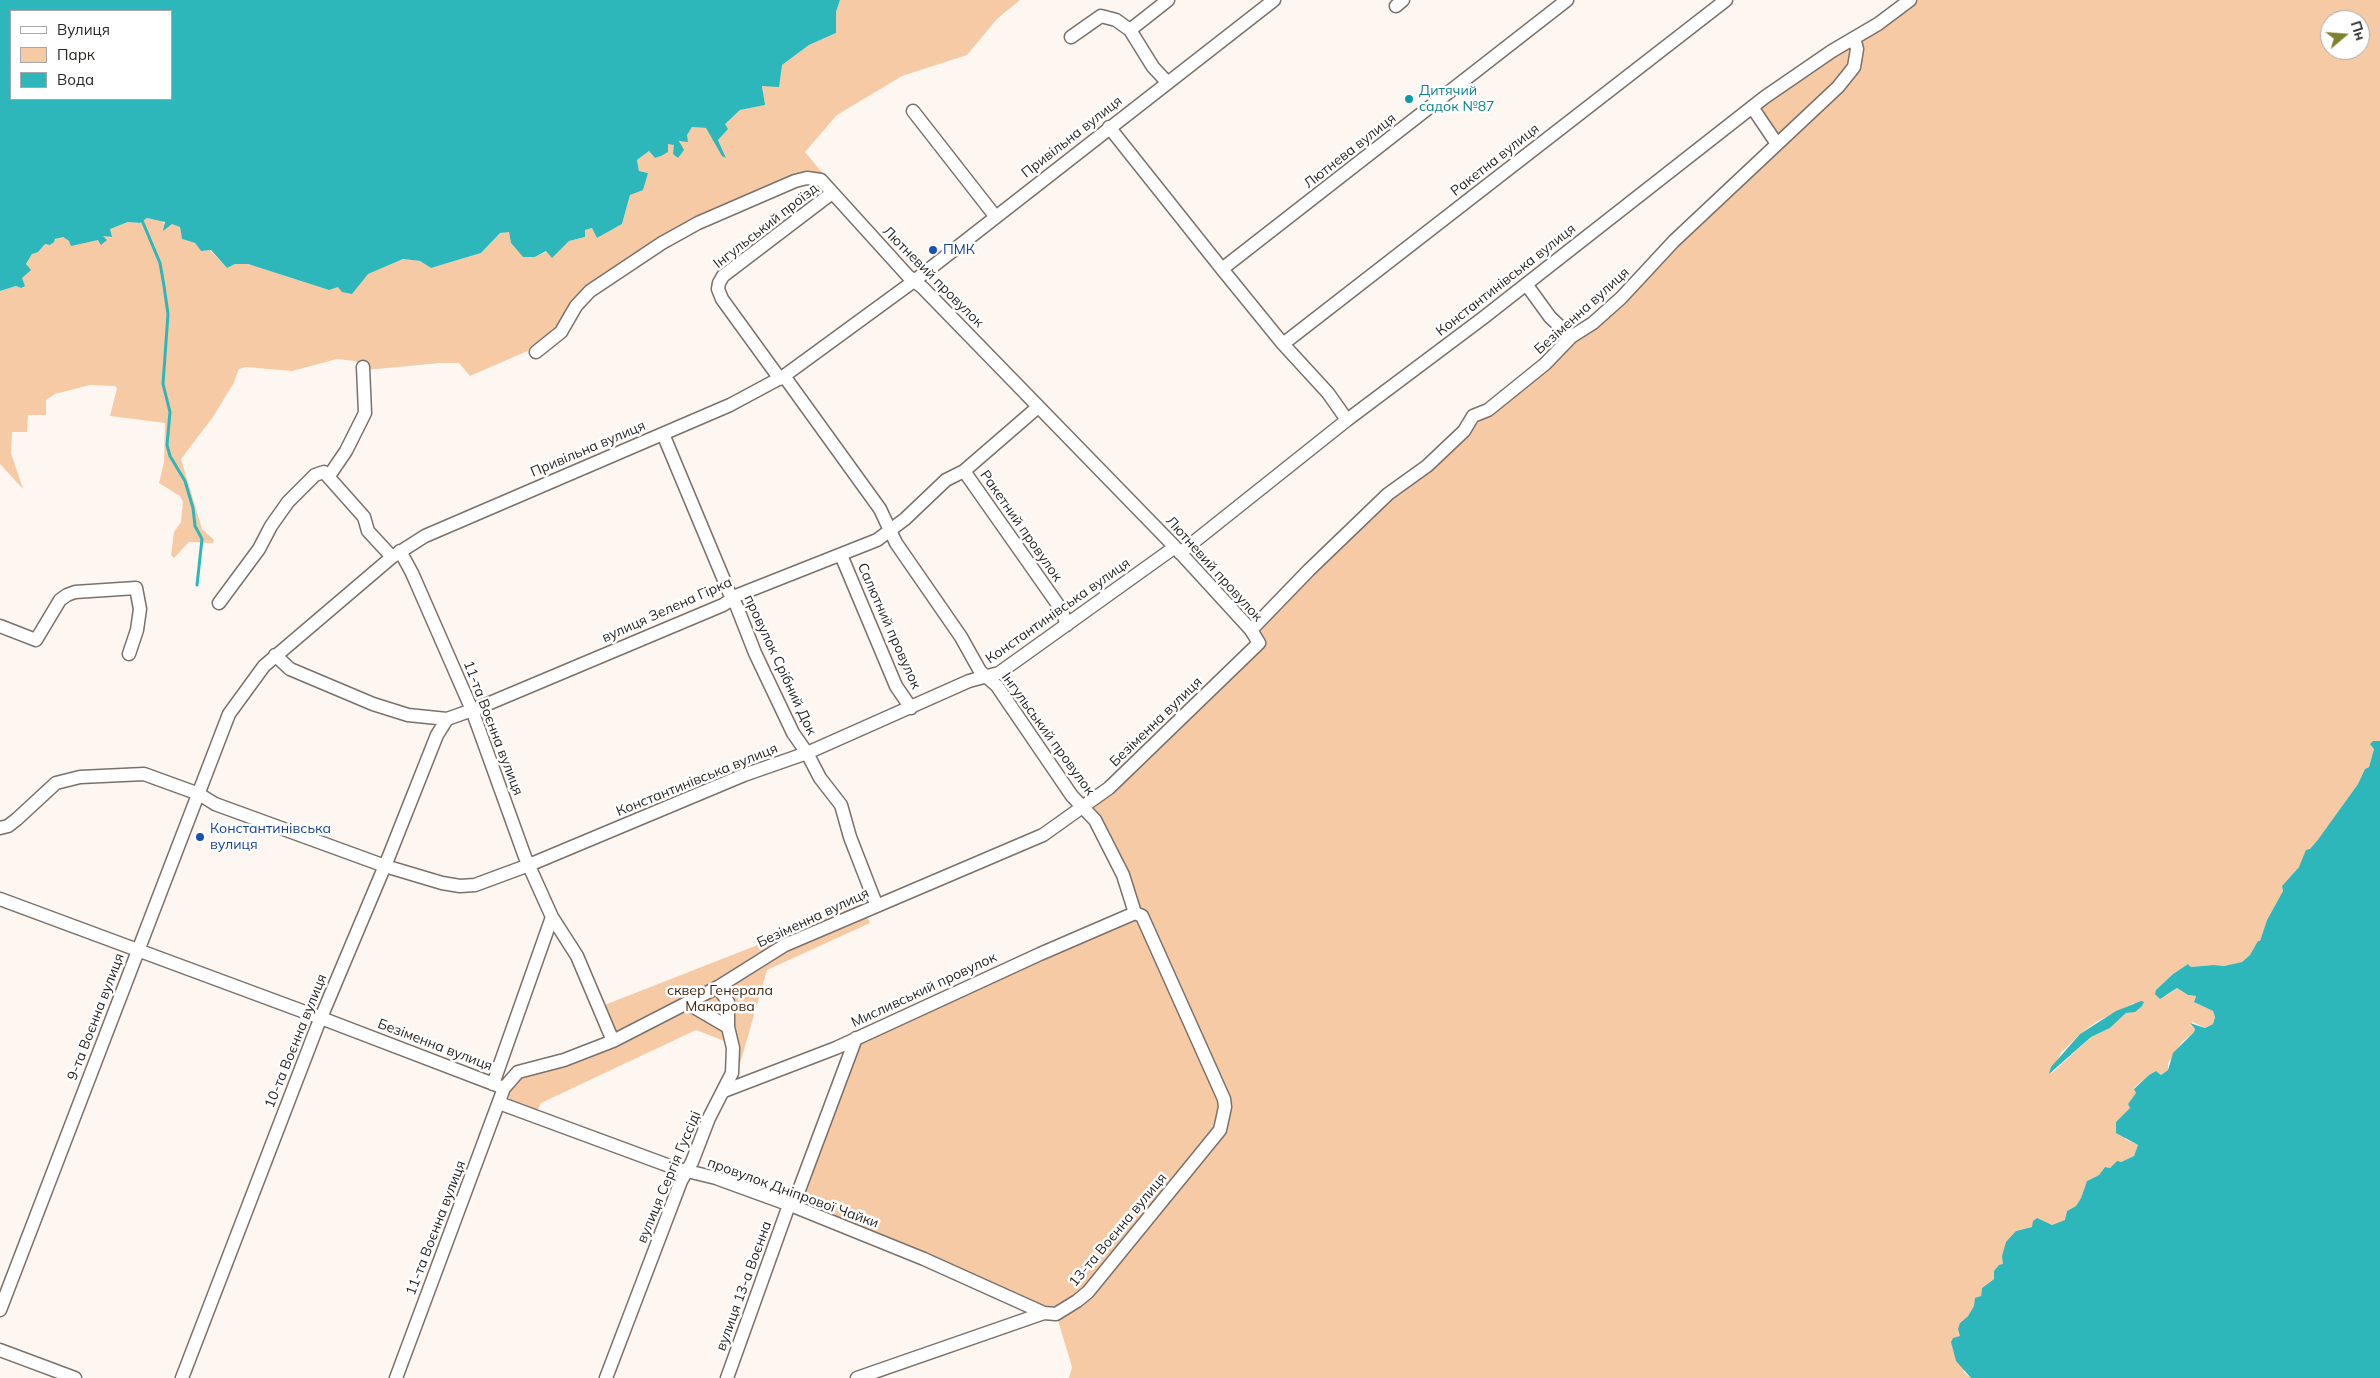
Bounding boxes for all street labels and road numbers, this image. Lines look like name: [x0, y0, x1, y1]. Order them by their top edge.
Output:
street label: Привільна вулиця: [1018, 92, 1126, 182]
street label: Лютнева вулиця: [1301, 110, 1399, 192]
street label: Ракетна вулиця: [1447, 120, 1543, 200]
street label: Інгульський проїзд: [710, 180, 822, 272]
street label: Константинівська вулиця: [1433, 220, 1579, 340]
street label: Лютневий провулок: [879, 223, 987, 331]
street label: Безіменна вулиця: [1531, 264, 1633, 358]
street label: Привільна вулиця: [528, 417, 648, 481]
street label: Ракетний провулок: [976, 467, 1066, 585]
street label: Лютневий провулок: [1162, 513, 1266, 625]
street label: Константинівська вулиця: [983, 555, 1133, 667]
street label: Салютний провулок: [854, 560, 924, 692]
street label: вулиця Зелена Гірка: [599, 574, 735, 646]
street label: провулок Срібний Док: [740, 592, 820, 738]
street label: 11-та Воєнна вулиця: [460, 658, 526, 798]
street label: Інгульський провулок: [998, 669, 1098, 799]
street label: Безіменна вулиця: [1106, 674, 1206, 770]
street label: Константинівська вулиця: [614, 740, 780, 820]
street label: Безіменна вулиця: [754, 885, 872, 951]
street label: Мисливський провулок: [849, 949, 999, 1031]
street label: 9-та Воєнна вулиця: [64, 951, 128, 1083]
street label: 10-та Воєнна вулиця: [261, 972, 331, 1110]
street label: Безіменна вулиця: [375, 1015, 495, 1075]
street label: вулиця Сергія Гуссіді: [634, 1108, 704, 1246]
street label: провулок Дніпрової Чайки: [705, 1154, 881, 1232]
street label: 11-та Воєнна вулиця: [403, 1158, 469, 1298]
street label: 13-та Воєнна вулиця: [1066, 1170, 1170, 1290]
street label: вулиця 13-а Воєнна: [713, 1219, 775, 1353]

